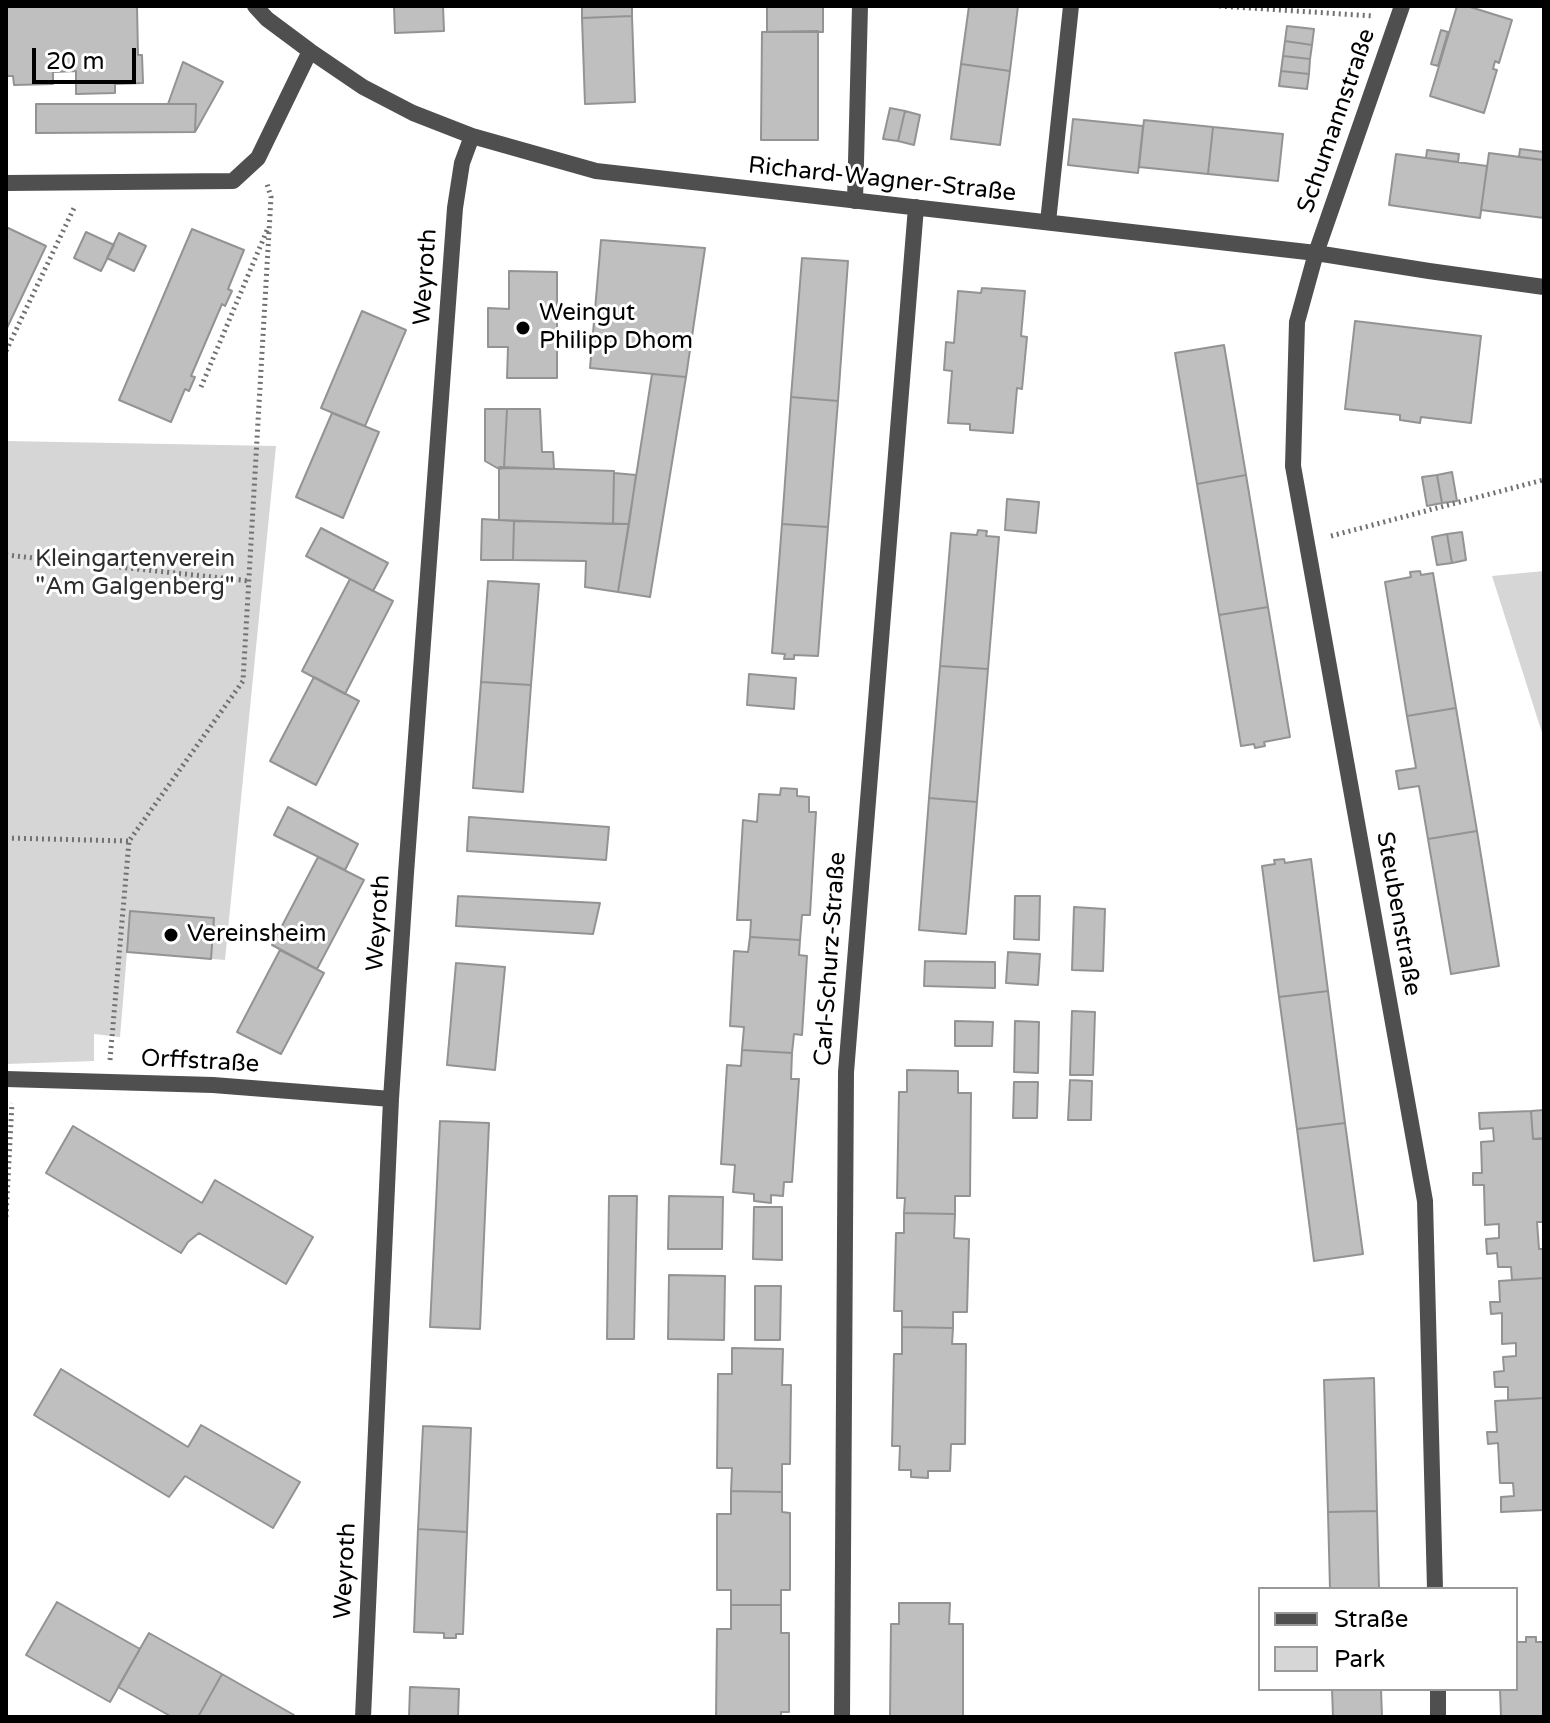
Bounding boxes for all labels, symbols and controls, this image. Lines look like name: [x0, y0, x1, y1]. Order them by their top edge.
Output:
street label: Schumannstraße: [1292, 25, 1382, 217]
scale bar: [36, 32, 140, 82]
text: 20 m: [46, 47, 104, 76]
street label: Richard-Wagner-Straße: [747, 152, 1017, 208]
street label: Weyroth: [408, 228, 444, 326]
place label: Weingut Philipp Dhom: [539, 300, 693, 356]
marker: Weingut Philipp Dhom: [514, 319, 532, 337]
park label: Kleingartenverein "Am Galgenberg": [35, 546, 235, 602]
street label: Steubenstraße: [1369, 830, 1427, 998]
street label: Carl-Schurz-Straße: [809, 851, 853, 1067]
street label: Weyroth: [361, 874, 397, 972]
place label: Vereinsheim: [187, 921, 327, 949]
marker: Vereinsheim: [162, 926, 180, 944]
street label: Orffstraße: [140, 1045, 260, 1079]
street label: Weyroth: [329, 1522, 363, 1620]
legend: [1258, 1587, 1518, 1691]
text: Straße: [1334, 1605, 1408, 1634]
text: Park: [1334, 1645, 1385, 1674]

